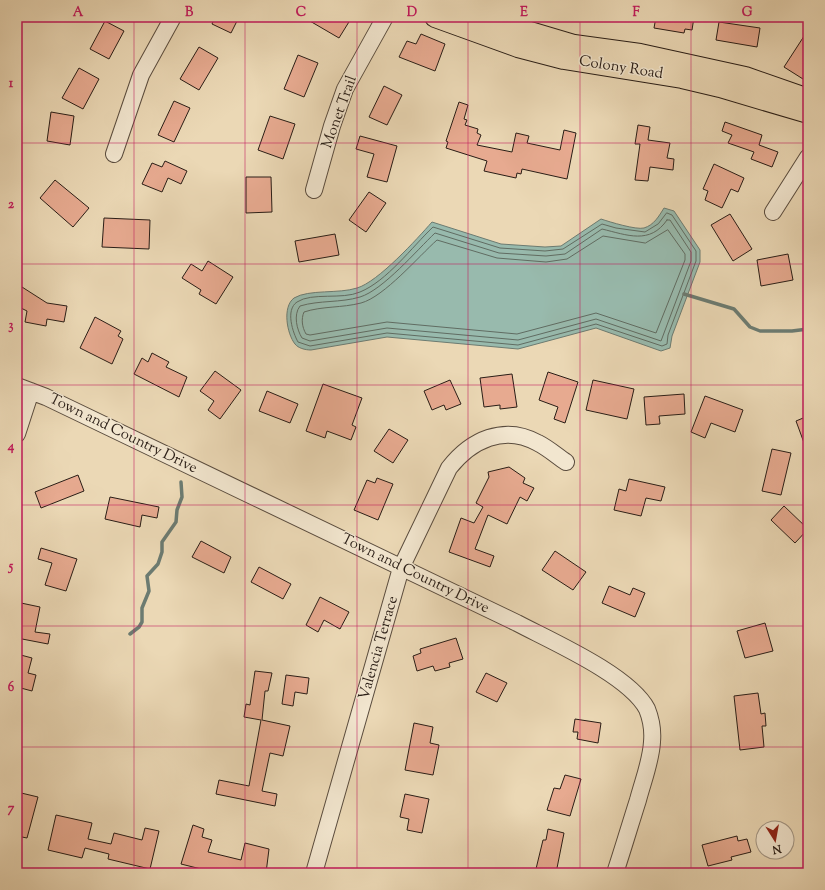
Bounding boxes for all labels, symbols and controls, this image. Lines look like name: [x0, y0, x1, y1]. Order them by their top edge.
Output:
text: A: [73, 4, 84, 22]
text: B: [185, 4, 194, 22]
text: C: [296, 4, 306, 22]
text: D: [407, 4, 417, 22]
text: E: [520, 4, 528, 22]
text: F: [632, 4, 640, 22]
text: G: [742, 4, 753, 22]
street label: Colony Road: [577, 51, 665, 85]
street label: Monet Trail: [317, 73, 363, 151]
text: 1: [9, 75, 14, 93]
text: 2: [8, 196, 15, 214]
text: 3: [8, 317, 14, 335]
street label: Town and Country Drive: [45, 389, 201, 479]
text: 4: [7, 438, 15, 456]
street label: Town and Country Drive: [337, 529, 493, 619]
text: 5: [8, 558, 14, 576]
street label: Valencia Terrace: [354, 594, 404, 702]
text: 6: [8, 679, 15, 697]
text: 7: [8, 800, 15, 818]
north arrow: [755, 820, 795, 860]
text: N: [771, 840, 784, 858]

